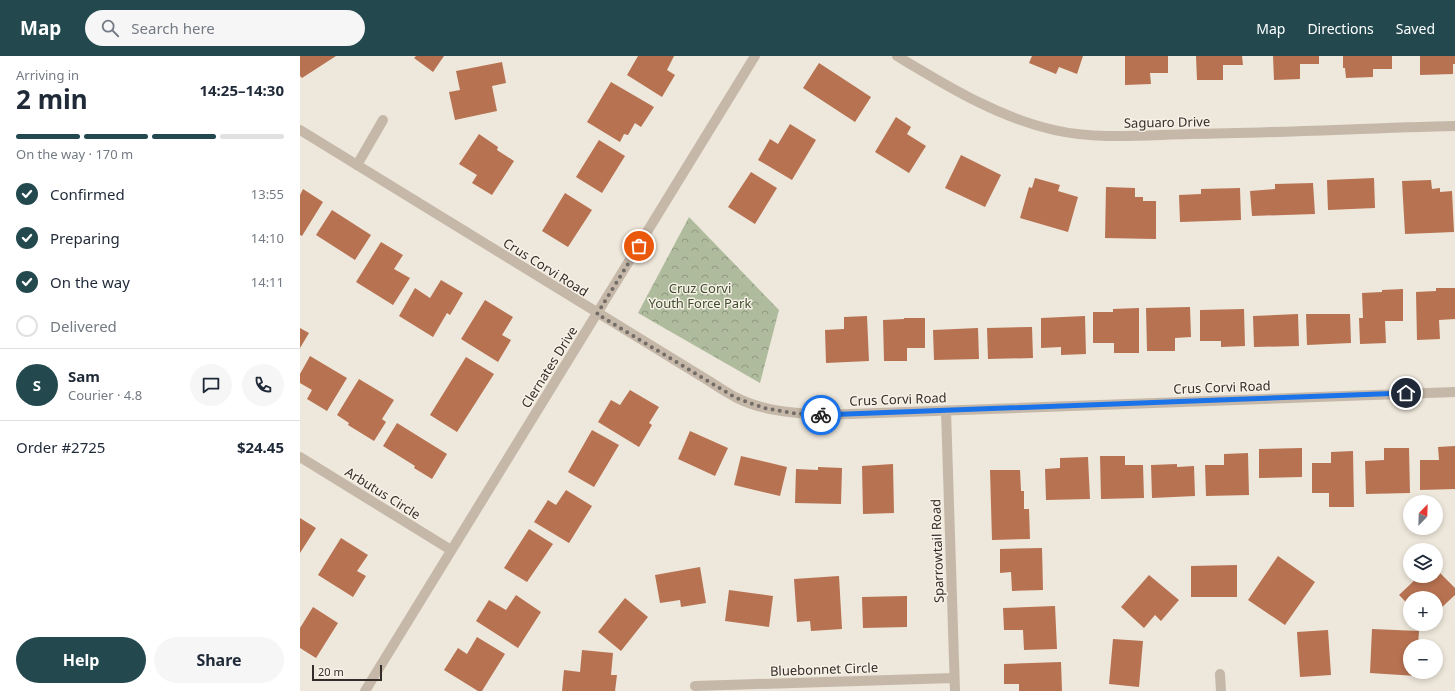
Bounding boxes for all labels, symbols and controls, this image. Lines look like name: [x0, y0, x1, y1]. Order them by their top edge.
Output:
search box: [85, 10, 365, 46]
text: Map: [20, 15, 61, 41]
icon: search: [99, 17, 121, 39]
text: Search here: [131, 18, 215, 38]
text: Map: [1256, 19, 1285, 38]
text: Directions: [1307, 19, 1374, 38]
text: Saved: [1396, 19, 1435, 38]
text: Arriving in: [16, 66, 79, 84]
text: 14:25–14:30: [199, 80, 284, 100]
text: 2 min: [16, 81, 88, 117]
street label: Saguaro Drive: [1124, 112, 1210, 132]
text: On the way · 170 m: [16, 145, 133, 163]
icon: check: [16, 183, 38, 205]
text: Confirmed: [50, 184, 125, 204]
text: 13:55: [251, 185, 284, 203]
icon: check: [16, 227, 38, 249]
text: Preparing: [50, 228, 120, 248]
text: 14:10: [251, 229, 284, 247]
pin: [622, 229, 656, 263]
street label: Crus Corvi Road: [500, 234, 592, 300]
icon: bag: [628, 235, 650, 257]
icon: check: [16, 271, 38, 293]
text: On the way: [50, 272, 130, 292]
text: 14:11: [251, 273, 284, 291]
park label: Cruz Corvi Youth Force Park: [649, 279, 751, 312]
text: Delivered: [50, 316, 117, 336]
street label: Clernates Drive: [517, 323, 581, 411]
button: chat: [190, 364, 232, 406]
button: phone: [242, 364, 284, 406]
text: Sam: [68, 366, 100, 386]
text: S: [33, 375, 41, 395]
street label: Crus Corvi Road: [1173, 376, 1271, 398]
pin: [1389, 376, 1423, 410]
icon: home: [1395, 382, 1417, 404]
text: Courier · 4.8: [68, 386, 142, 404]
street label: Crus Corvi Road: [849, 388, 947, 410]
courier: [801, 395, 841, 435]
icon: bike: [810, 404, 832, 426]
text: Order #2725: [16, 437, 105, 457]
text: $24.45: [237, 437, 284, 457]
street label: Arbutus Circle: [342, 463, 424, 523]
north arrow: [1403, 495, 1443, 535]
map controls: [1403, 495, 1443, 679]
street label: Sparrowtail Road: [926, 499, 948, 603]
button: layers: [1403, 543, 1443, 583]
button: +: [1403, 591, 1443, 631]
button: Help: [16, 637, 146, 683]
button: Share: [154, 637, 284, 683]
button: −: [1403, 639, 1443, 679]
street label: Bluebonnet Circle: [770, 658, 878, 680]
scale bar: [312, 663, 382, 682]
text: 20 m: [318, 664, 344, 679]

